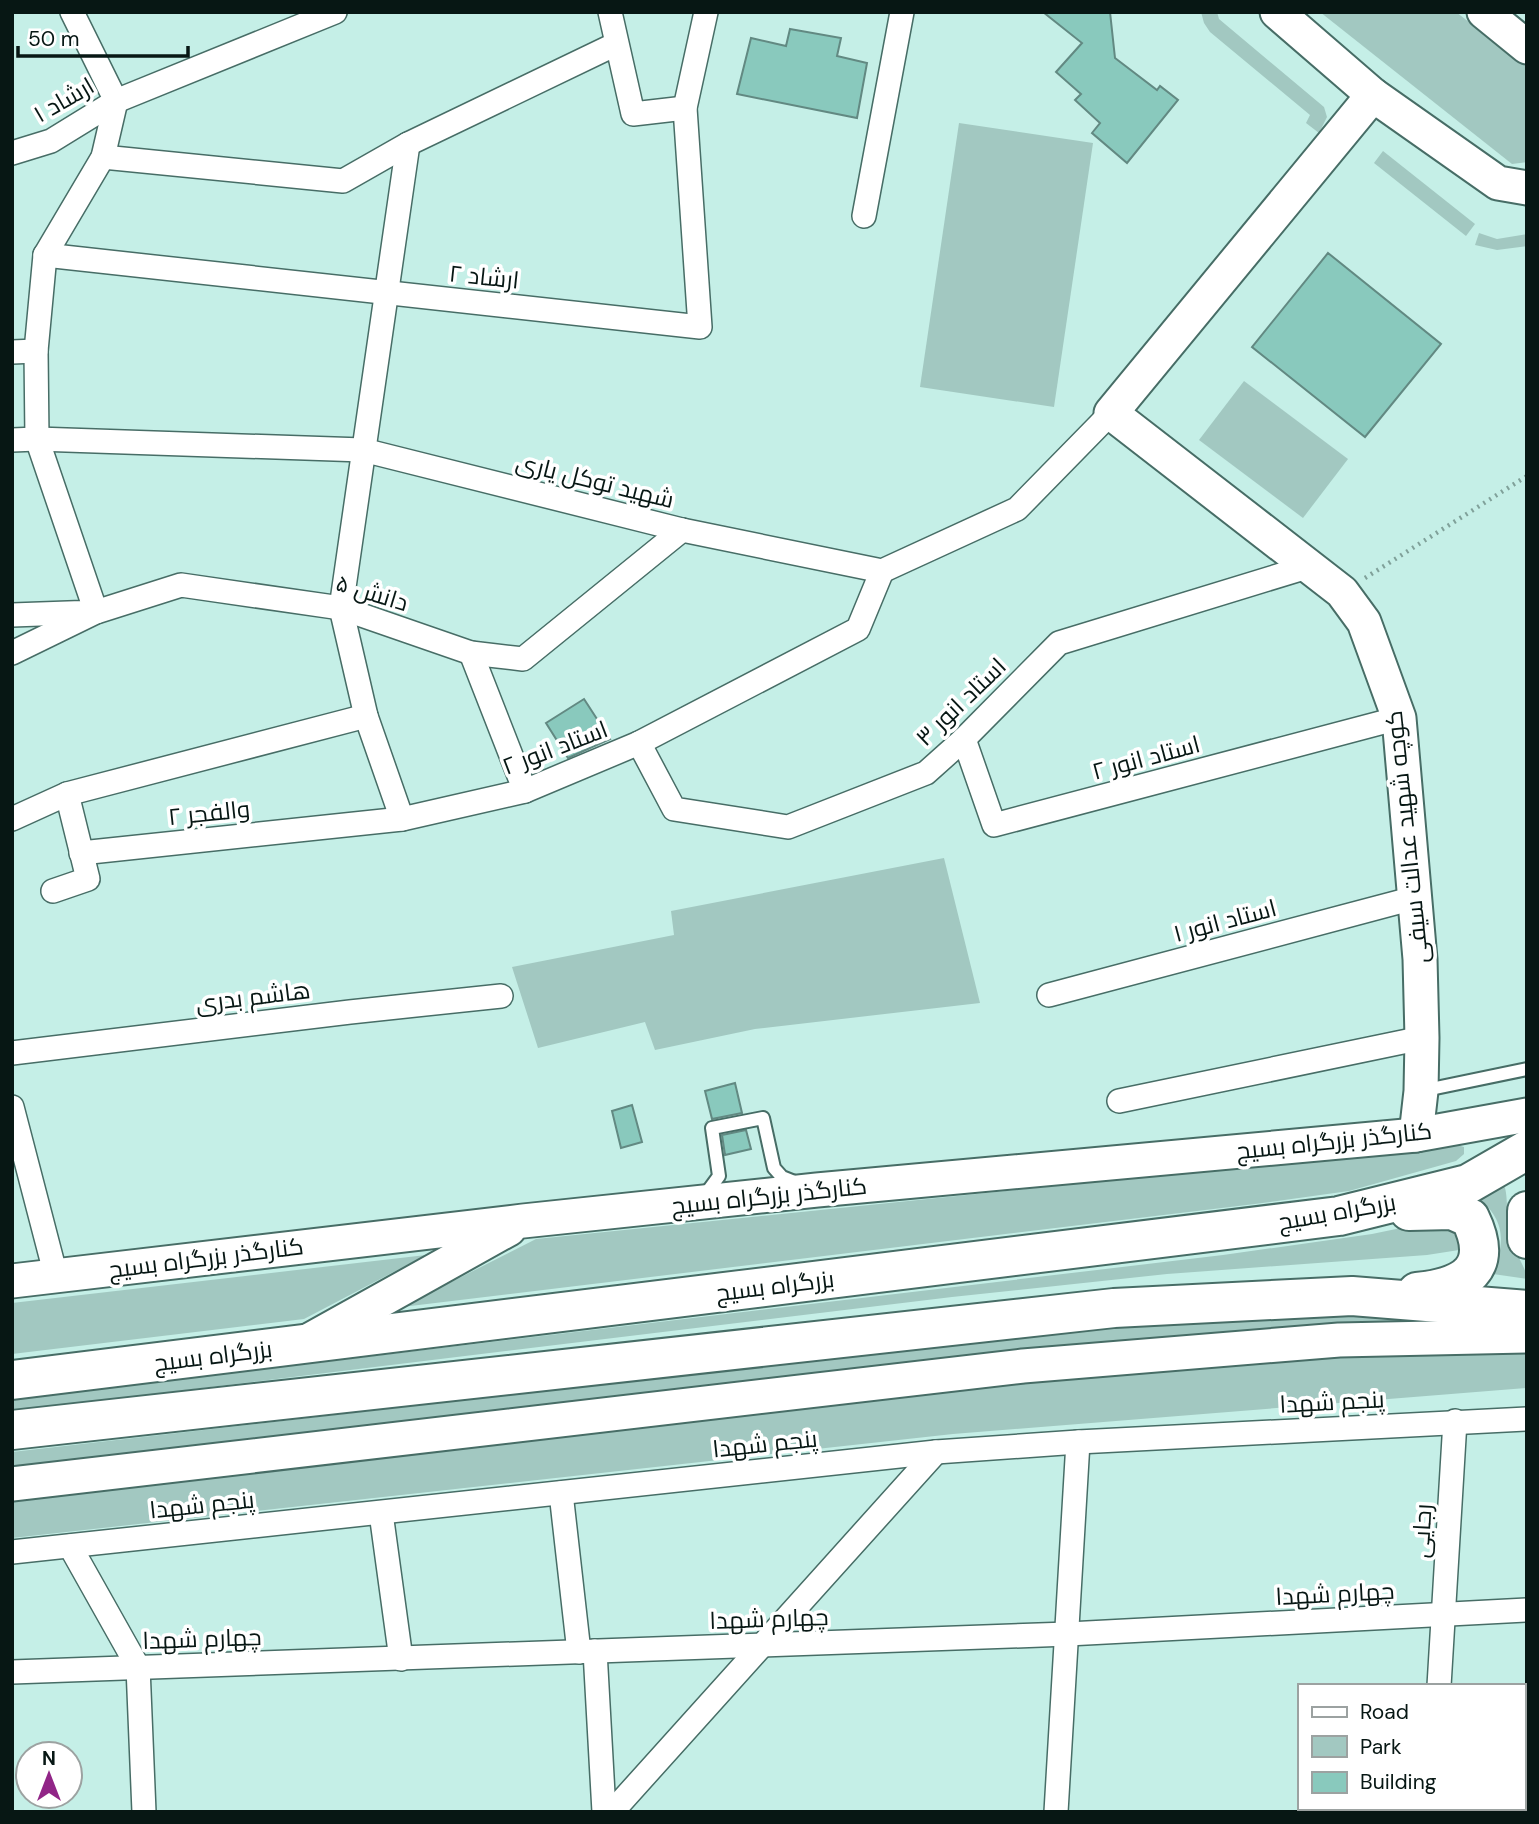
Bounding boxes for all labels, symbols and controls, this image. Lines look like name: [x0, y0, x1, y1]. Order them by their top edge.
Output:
scale bar: [18, 14, 187, 58]
text: 50 m: [28, 25, 79, 53]
street label: ارشاد ۱: [28, 70, 100, 129]
street label: ارشاد ۲: [447, 257, 521, 296]
street label: شهید توکل یاری: [513, 446, 677, 515]
street label: دانش ۵: [332, 567, 412, 618]
street label: استاد انور ۳: [909, 651, 1012, 752]
street label: کوچه شهید عدالت سیفی: [1378, 709, 1436, 965]
street label: استاد انور ۲: [498, 713, 612, 782]
street label: استاد انور ۲: [1088, 728, 1203, 787]
street label: والفجر ۲: [166, 793, 251, 832]
street label: استاد انور ۱: [1170, 892, 1280, 949]
street label: هاشم بدری: [194, 974, 312, 1020]
street label: کنارگذر بزرگراه بسیج: [1235, 1115, 1433, 1167]
street label: کنارگذر بزرگراه بسیج: [670, 1170, 868, 1222]
street label: بزرگراه بسیج: [1275, 1186, 1399, 1238]
street label: کنارگذر بزرگراه بسیج: [107, 1230, 305, 1286]
street label: بزرگراه بسیج: [714, 1263, 836, 1309]
street label: بزرگراه بسیج: [152, 1333, 274, 1379]
street label: پنجم شهدا: [1279, 1383, 1386, 1421]
street label: پنجم شهدا: [711, 1423, 820, 1465]
street label: پنجم شهدا: [148, 1484, 257, 1526]
street label: رجایی: [1405, 1503, 1438, 1559]
street label: چهارم شهدا: [1275, 1575, 1395, 1613]
street label: چهارم شهدا: [709, 1601, 829, 1637]
street label: چهارم شهدا: [142, 1621, 262, 1657]
legend: [1298, 1684, 1525, 1810]
text: Road: [1360, 1698, 1409, 1726]
text: Park: [1360, 1733, 1402, 1761]
north arrow: [14, 1740, 84, 1810]
text: N: [42, 1746, 56, 1771]
text: Building: [1360, 1768, 1437, 1796]

